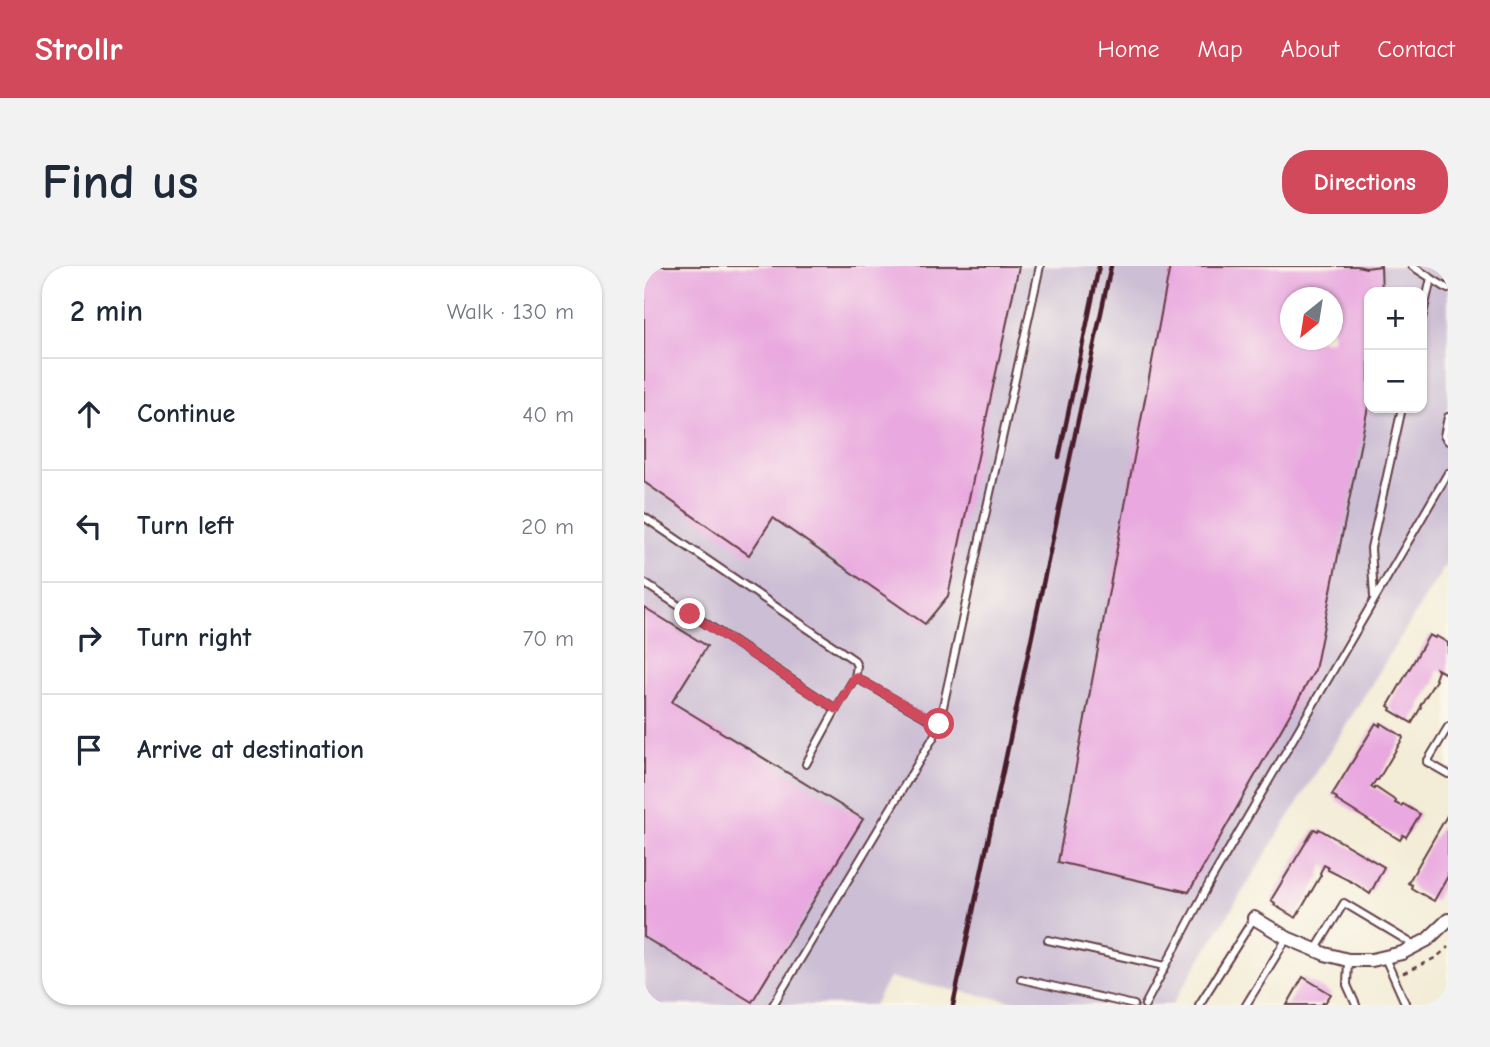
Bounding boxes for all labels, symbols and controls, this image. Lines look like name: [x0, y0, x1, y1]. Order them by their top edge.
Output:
text: Strollr: [35, 30, 123, 68]
text: Home: [1098, 35, 1159, 63]
text: Map: [1197, 35, 1243, 63]
text: About: [1281, 35, 1339, 63]
text: Contact: [1377, 35, 1455, 63]
button: Directions: [1282, 150, 1448, 214]
text: Find us: [42, 154, 198, 210]
north arrow: [1280, 287, 1343, 350]
map controls: [1364, 287, 1427, 413]
button: +: [1364, 287, 1427, 350]
text: 2 min: [70, 294, 143, 329]
text: Walk · 130 m: [447, 298, 574, 325]
button: −: [1364, 350, 1427, 413]
icon: ahead: [70, 395, 108, 433]
text: Continue: [137, 399, 235, 429]
text: 40 m: [522, 401, 574, 428]
icon: left: [70, 507, 108, 545]
text: Turn left: [137, 511, 234, 541]
text: 20 m: [521, 513, 574, 540]
route end: [674, 598, 705, 629]
icon: right: [70, 619, 108, 657]
text: Turn right: [137, 623, 251, 653]
text: 70 m: [522, 625, 574, 652]
route start: [923, 708, 954, 739]
icon: arrive: [70, 731, 108, 769]
text: Arrive at destination: [137, 735, 364, 765]

